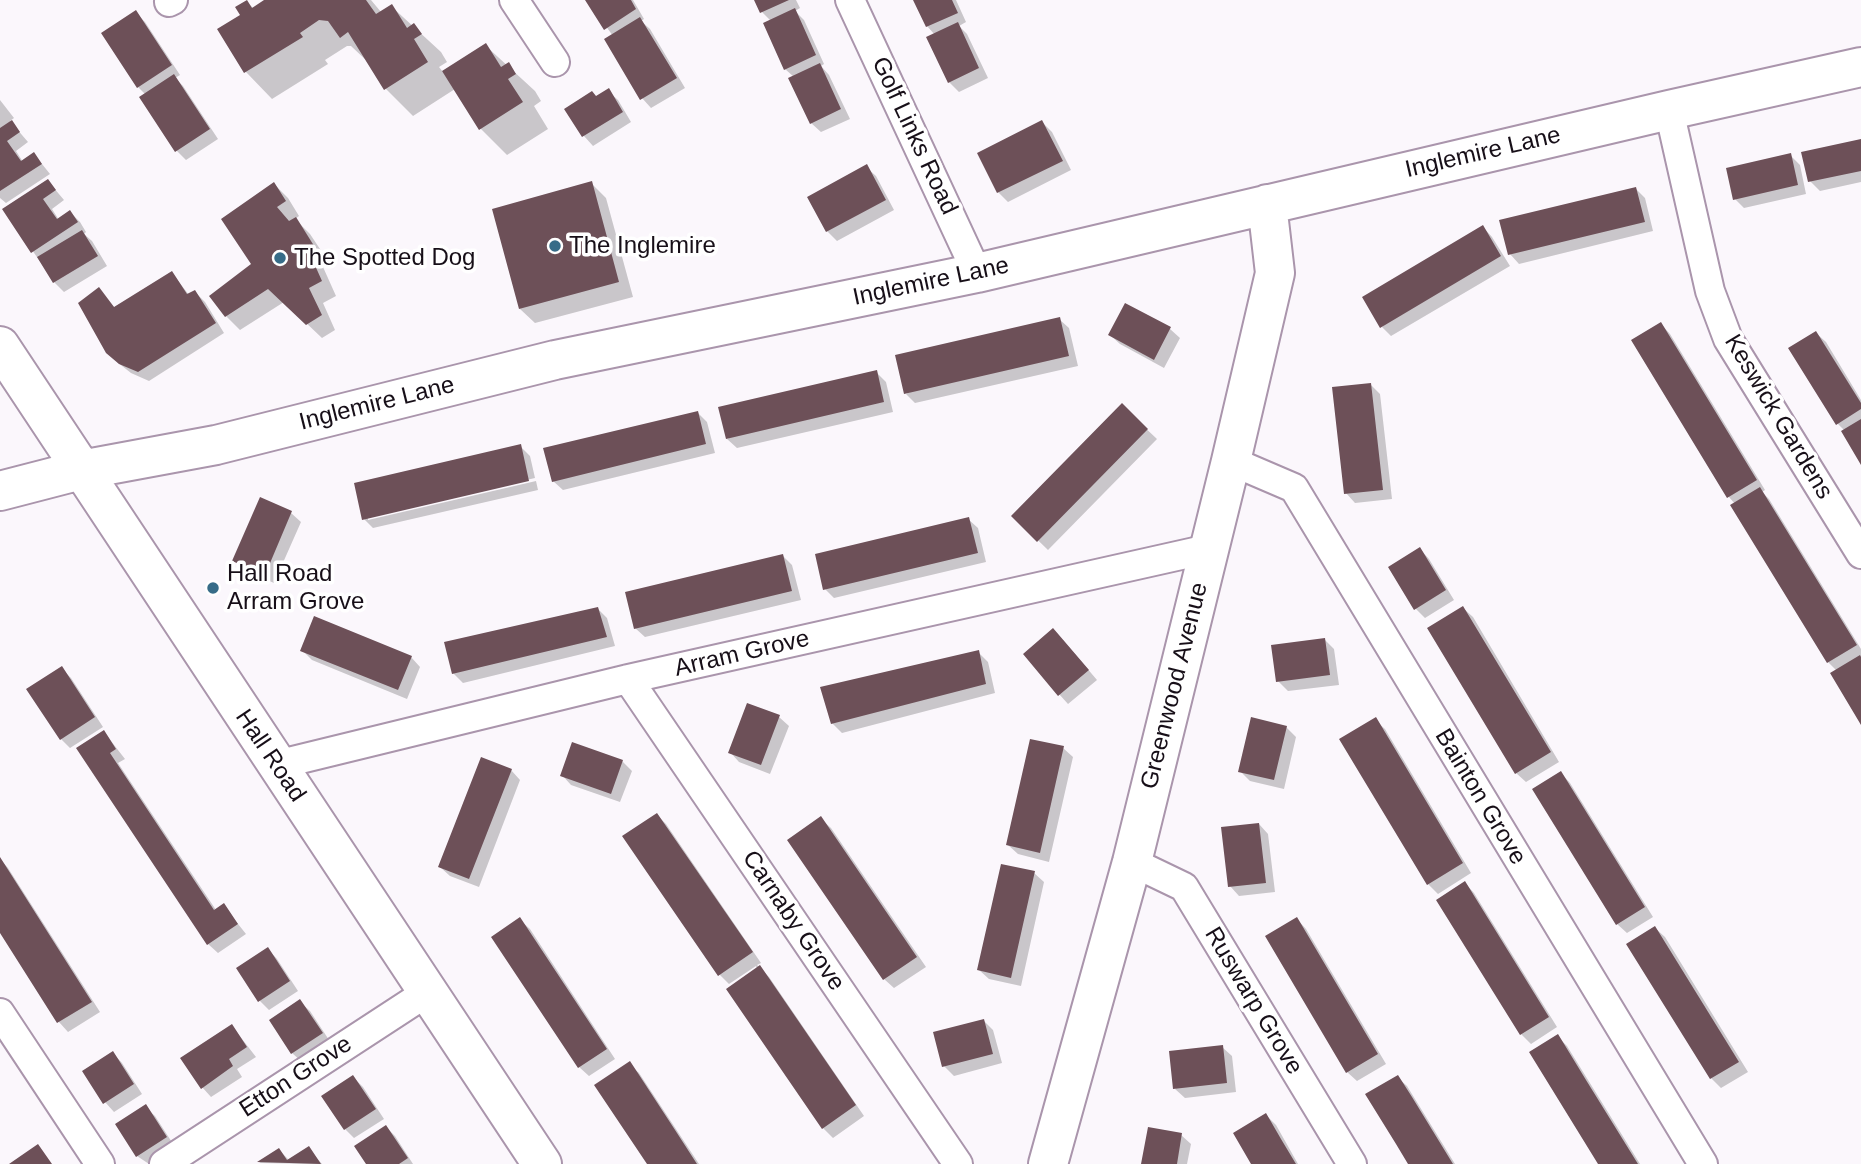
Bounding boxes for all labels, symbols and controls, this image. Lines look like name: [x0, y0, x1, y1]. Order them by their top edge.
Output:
street label: Golf Links Road: [865, 53, 963, 219]
street label: Inglemire Lane: [1402, 121, 1564, 185]
place label: The Inglemire: [569, 232, 716, 260]
marker: The Inglemire: [547, 238, 563, 254]
place label: The Spotted Dog: [294, 244, 475, 272]
marker: The Spotted Dog: [272, 250, 288, 266]
street label: Inglemire Lane: [850, 251, 1012, 313]
street label: Keswick Gardens: [1718, 330, 1838, 504]
street label: Inglemire Lane: [296, 371, 458, 437]
place label: Hall Road Arram Grove: [227, 560, 364, 616]
marker: Hall Road Arram Grove: [205, 580, 221, 596]
street label: Greenwood Avenue: [1135, 580, 1215, 792]
street label: Arram Grove: [672, 625, 812, 683]
street label: Hall Road: [229, 704, 311, 808]
street label: Bainton Grove: [1428, 724, 1532, 870]
street label: Carnaby Grove: [736, 845, 850, 997]
street label: Ruswarp Grove: [1198, 922, 1308, 1080]
street label: Etton Grove: [234, 1030, 358, 1124]

